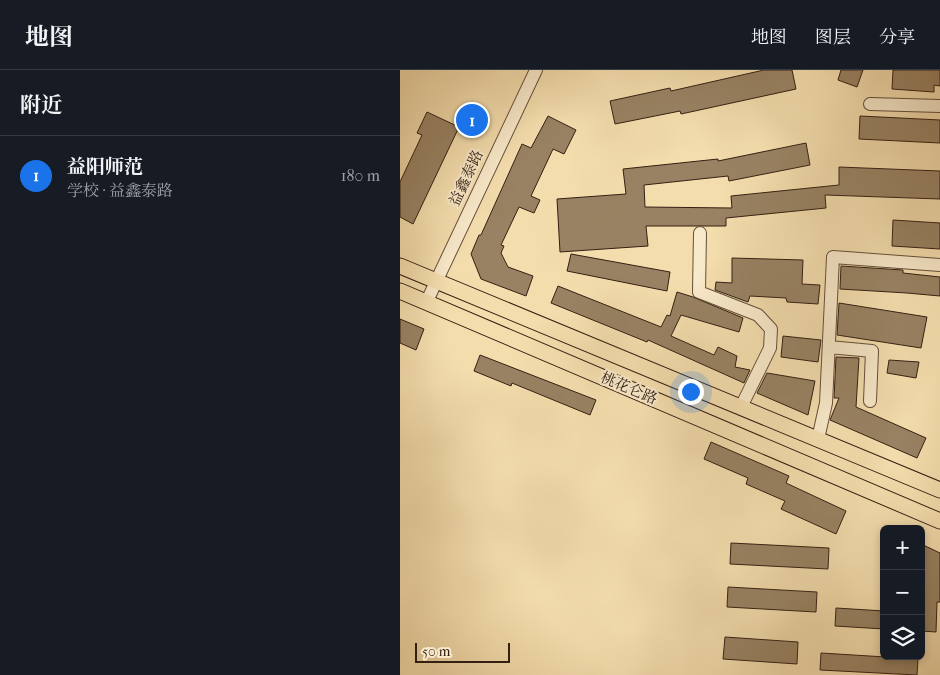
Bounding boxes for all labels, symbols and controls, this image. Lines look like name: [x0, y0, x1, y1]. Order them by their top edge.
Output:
text: 地图: [25, 23, 73, 51]
text: 地图: [751, 27, 787, 48]
text: 图层: [815, 27, 851, 48]
text: 分享: [879, 27, 915, 48]
text: 附近: [20, 93, 62, 117]
pin: 1: [456, 101, 488, 139]
street label: 益鑫泰路: [445, 147, 487, 209]
text: 益阳师范: [67, 156, 143, 178]
text: 1: [33, 166, 39, 185]
text: 180 m: [341, 166, 380, 185]
text: 学校 · 益鑫泰路: [67, 181, 173, 200]
street label: 桃花仑路: [598, 368, 660, 408]
your location: [678, 379, 704, 405]
map controls: [880, 525, 925, 660]
button: +: [880, 525, 925, 570]
button: −: [880, 570, 925, 615]
button: layers: [880, 615, 925, 660]
scale bar: [415, 640, 510, 663]
text: 50 m: [422, 643, 450, 660]

